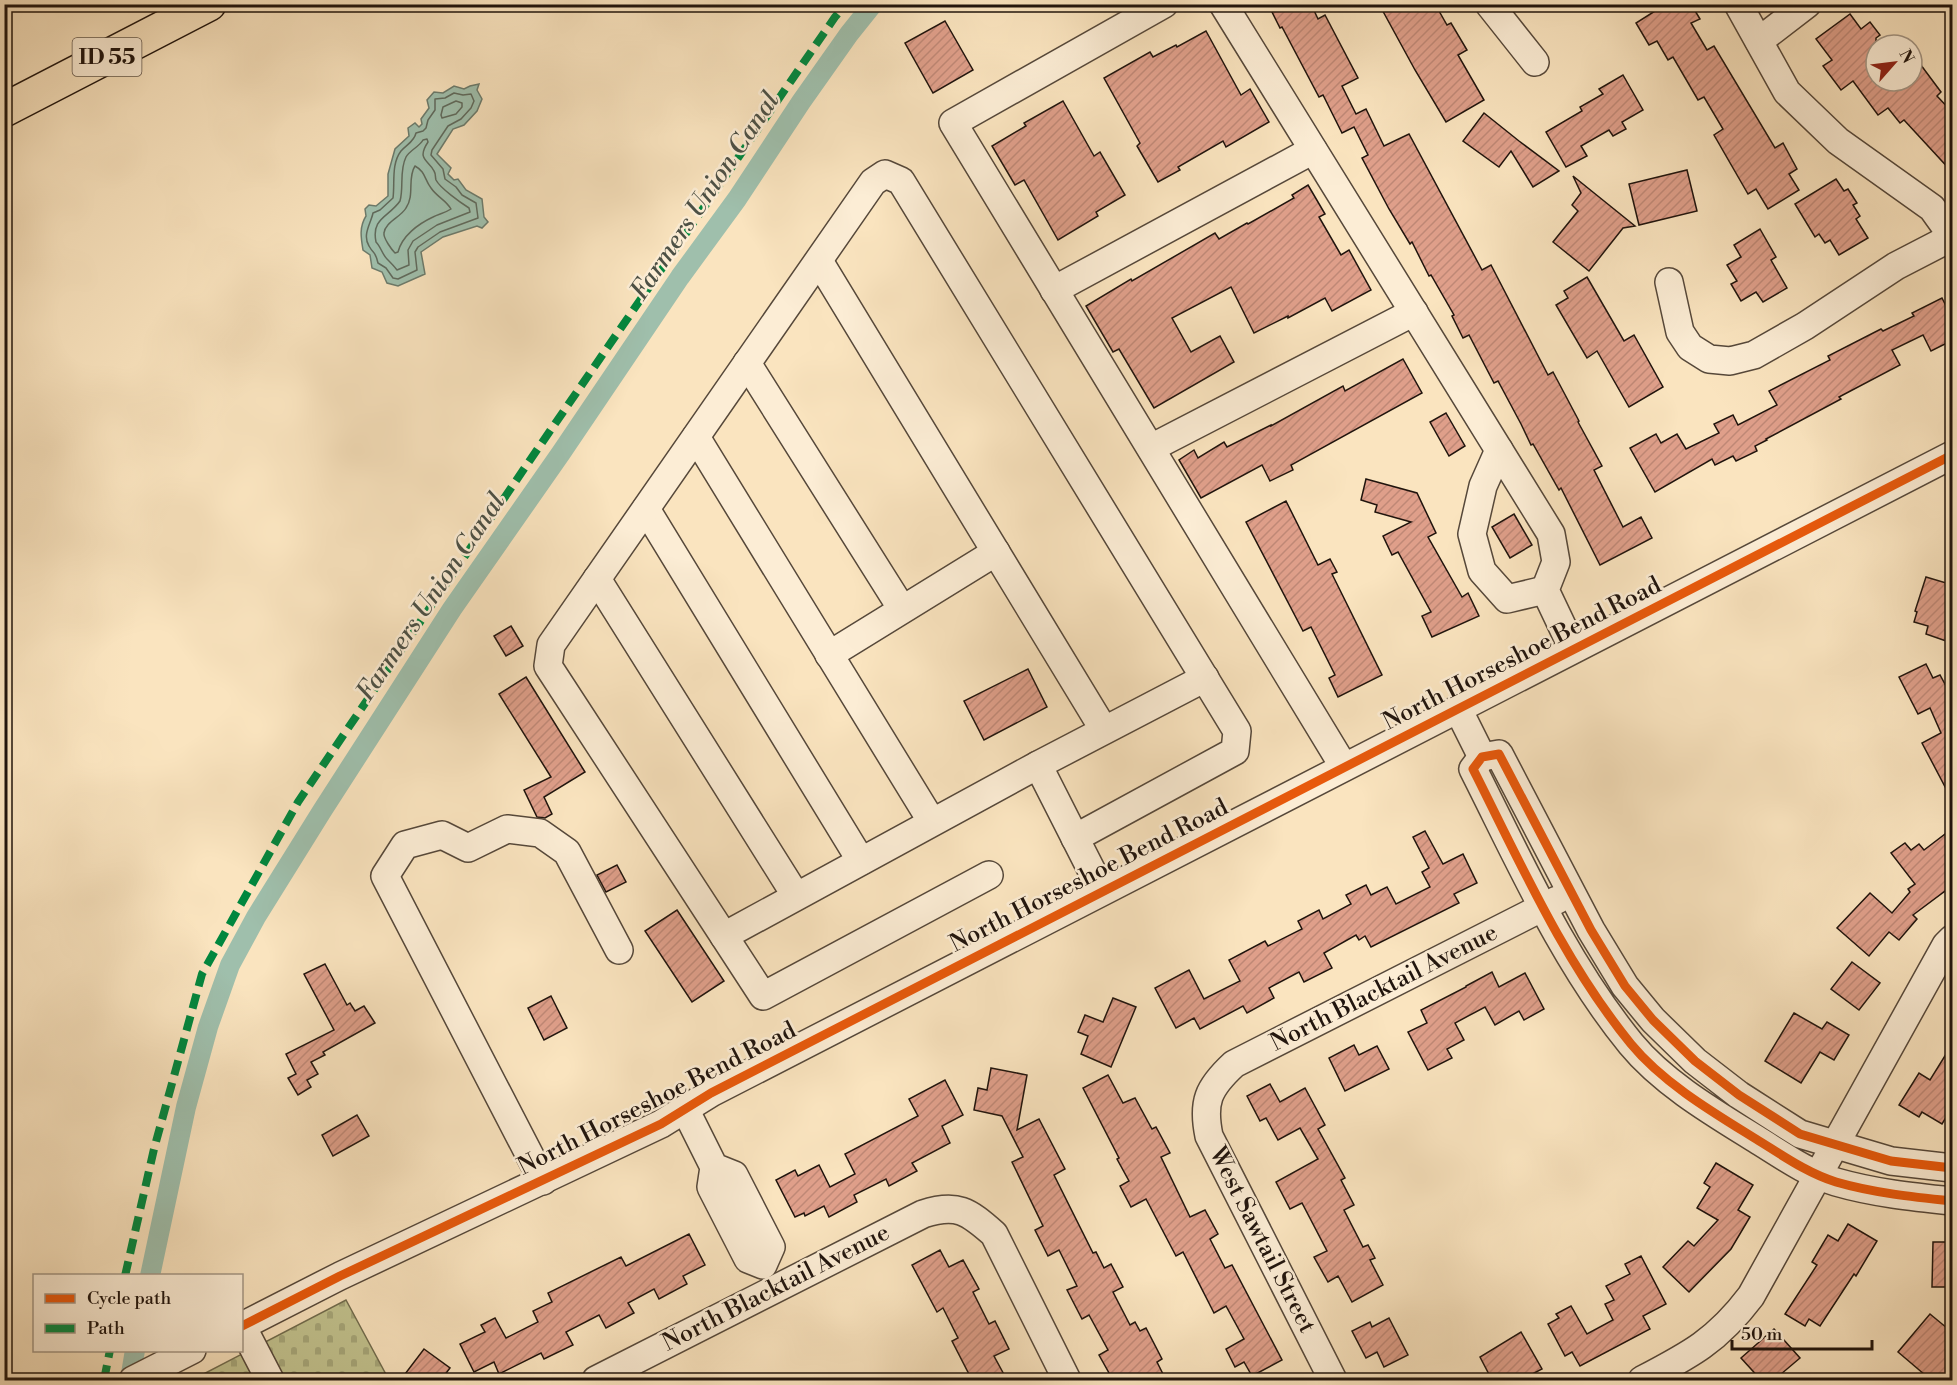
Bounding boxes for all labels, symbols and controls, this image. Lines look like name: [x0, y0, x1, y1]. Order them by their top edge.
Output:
north arrow: [1864, 33, 1924, 93]
road number: ID 55: [72, 38, 142, 76]
text: N: [1895, 46, 1918, 67]
water label: Farmers Union Canal: [623, 85, 787, 306]
water label: Farmers Union Canal: [349, 486, 513, 707]
street label: North Horseshoe Bend Road: [1378, 570, 1667, 737]
street label: North Horseshoe Bend Road: [945, 792, 1234, 959]
street label: North Blacktail Avenue: [1265, 918, 1503, 1058]
street label: North Horseshoe Bend Road: [513, 1015, 802, 1182]
street label: West Sawtail Street: [1202, 1141, 1322, 1339]
street label: North Blacktail Avenue: [657, 1218, 895, 1358]
legend: [33, 1274, 243, 1352]
text: Cycle path: [87, 1287, 171, 1310]
scale bar: [1732, 1313, 1872, 1351]
text: Path: [87, 1317, 125, 1340]
text: 50 m: [1741, 1323, 1783, 1346]

